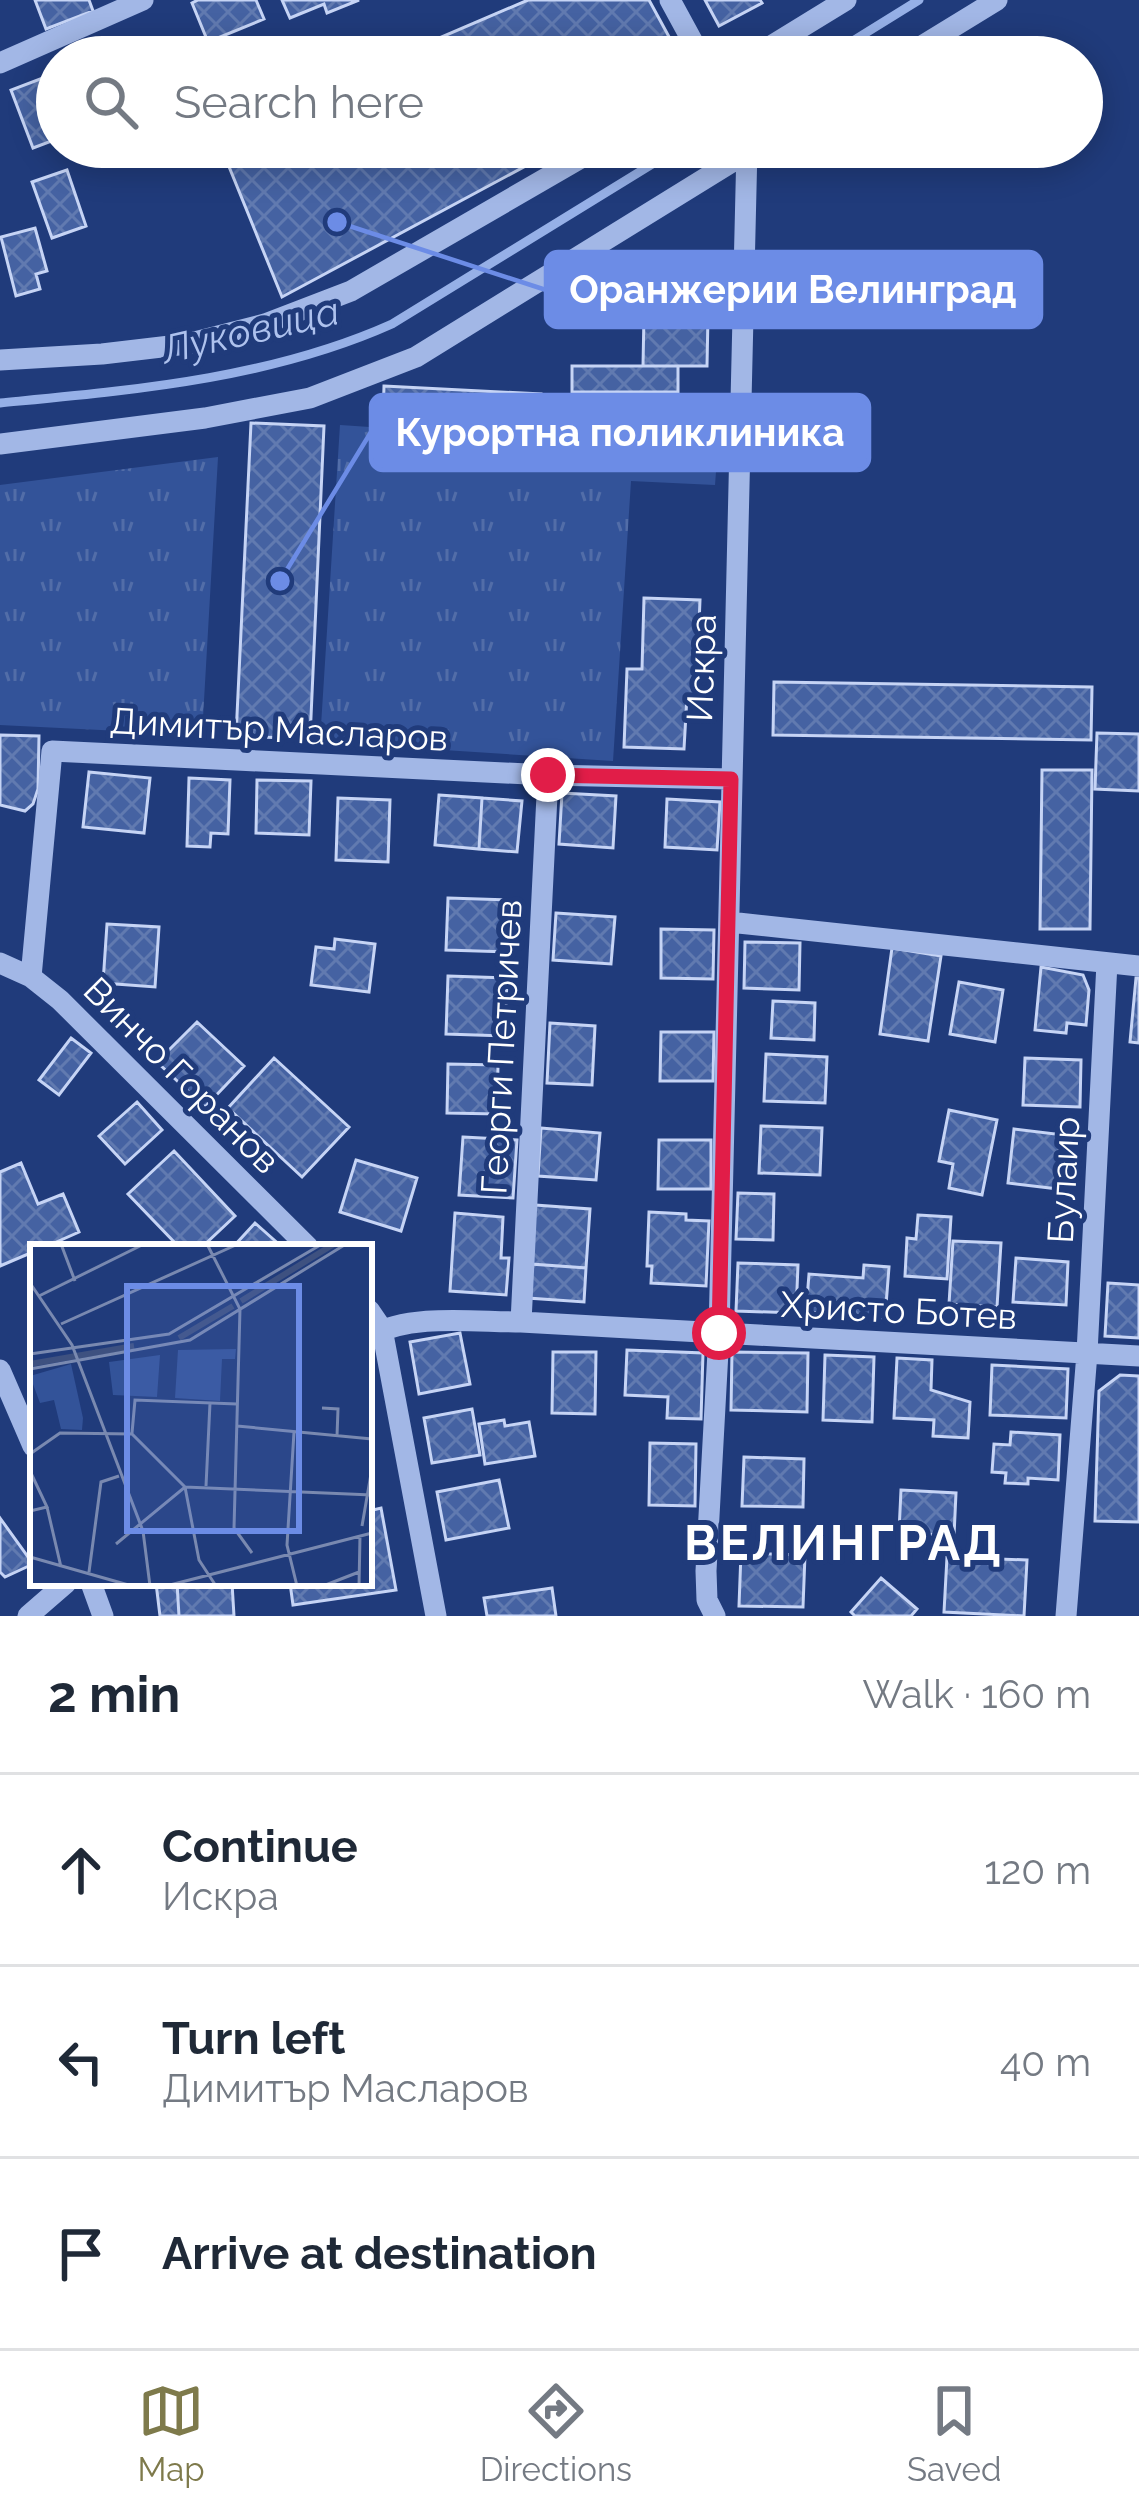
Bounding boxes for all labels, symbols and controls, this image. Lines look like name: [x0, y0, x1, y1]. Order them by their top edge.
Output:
search box: [36, 36, 1103, 168]
icon: search: [78, 69, 144, 135]
text: Search here: [174, 76, 424, 129]
callout: Оранжерии Велинград: [546, 252, 1041, 327]
text: Оранжерии Велинград: [569, 266, 1017, 312]
water label: Луковица: [156, 287, 344, 373]
callout: Курортна поликлиника: [371, 395, 869, 470]
text: Курортна поликлиника: [395, 409, 845, 455]
street label: Искра: [678, 613, 724, 723]
street label: Димитър Масларов: [109, 699, 449, 759]
route end: [521, 748, 575, 802]
street label: Георги Петричев: [472, 899, 530, 1195]
street label: Винчо Горанов: [76, 969, 288, 1181]
street label: Булаир: [1039, 1116, 1087, 1244]
inset map: [30, 1244, 372, 1586]
street label: Христо Ботев: [780, 1283, 1018, 1337]
route start: [692, 1306, 746, 1360]
district label: ВЕЛИНГРАД: [684, 1515, 1004, 1571]
text: 2 min: [48, 1664, 180, 1724]
text: Walk · 160 m: [863, 1671, 1091, 1717]
text: Continue: [162, 1820, 358, 1873]
icon: ahead: [48, 1837, 114, 1903]
text: 120 m: [984, 1847, 1091, 1893]
text: Искра: [162, 1873, 279, 1919]
text: Turn left: [162, 2012, 345, 2065]
icon: left: [48, 2029, 114, 2095]
text: 40 m: [1000, 2039, 1091, 2085]
text: Димитър Масларов: [162, 2065, 529, 2111]
icon: arrive: [48, 2221, 114, 2287]
text: Arrive at destination: [162, 2227, 597, 2280]
tab: Map: [138, 2378, 205, 2489]
tab: Directions: [480, 2378, 632, 2489]
tab: Saved: [907, 2378, 1001, 2489]

